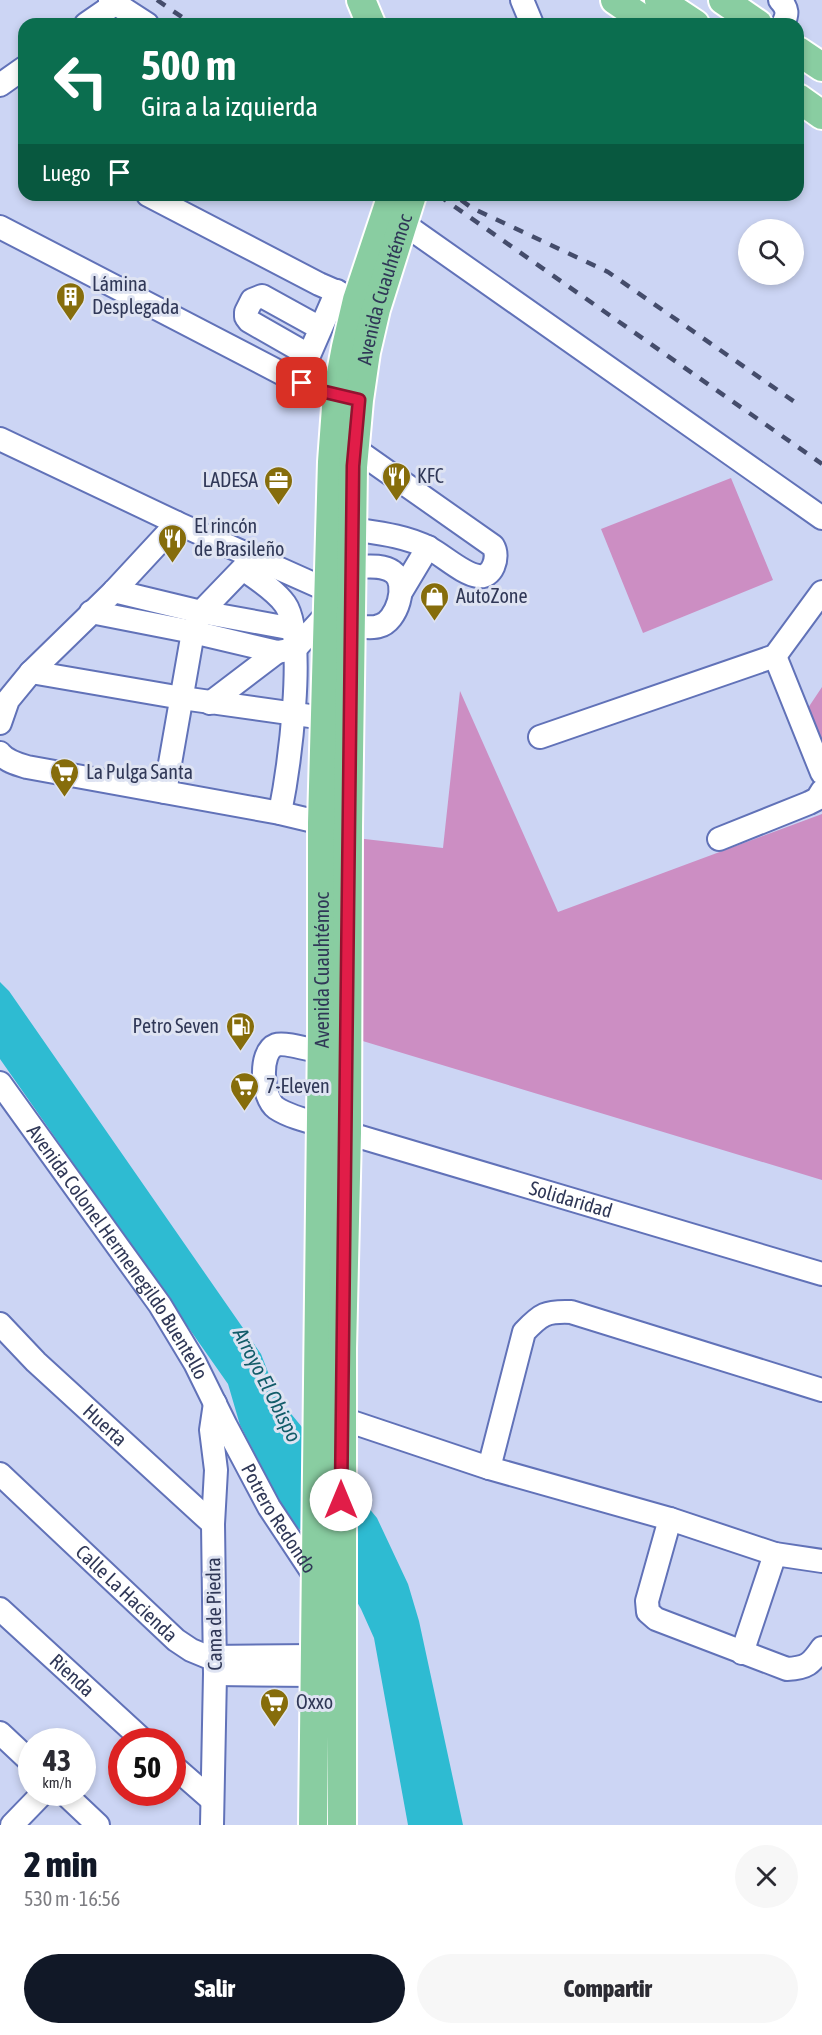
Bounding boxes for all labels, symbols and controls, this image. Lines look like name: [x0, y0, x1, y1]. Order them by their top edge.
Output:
text: 500 m: [141, 41, 236, 89]
icon: left: [42, 42, 120, 120]
text: Gira a la izquierda: [141, 91, 318, 122]
icon: arrive: [103, 156, 136, 189]
text: Luego: [42, 160, 91, 186]
street label: Avenida Cuauhtémoc: [352, 210, 416, 366]
map controls: [738, 219, 804, 285]
button: search: [738, 219, 804, 285]
place label: Lámina Desplegada: [92, 272, 179, 318]
building icon: Lámina Desplegada: [55, 280, 87, 322]
pin: [276, 357, 327, 408]
icon: arrive: [285, 366, 318, 399]
restaurant icon: KFC: [380, 460, 412, 502]
office icon: LADESA: [263, 464, 295, 506]
place label: KFC: [417, 464, 444, 487]
place label: LADESA: [203, 468, 258, 491]
place label: El rincón de Brasileño: [194, 514, 285, 560]
restaurant icon: El rincón de Brasileño: [157, 522, 189, 564]
shop icon: AutoZone: [419, 580, 451, 622]
place label: AutoZone: [456, 584, 528, 607]
supermarket icon: La Pulga Santa: [49, 756, 81, 798]
place label: La Pulga Santa: [86, 760, 193, 783]
street label: Avenida Cuauhtémoc: [310, 891, 333, 1048]
fuel station icon: Petro Seven: [224, 1010, 256, 1052]
place label: Petro Seven: [132, 1014, 219, 1037]
supermarket icon: 7-Eleven: [229, 1070, 261, 1112]
place label: 7-Eleven: [266, 1074, 330, 1097]
street label: Avenida Colonel Hermenegildo Buentello: [23, 1120, 213, 1383]
street label: Solidaridad: [527, 1176, 615, 1222]
water label: Arroyo El Obispo: [228, 1323, 307, 1446]
street label: Huerta: [79, 1399, 132, 1451]
street label: Potrero Redondo: [237, 1459, 321, 1577]
position arrow: [309, 1468, 373, 1532]
street label: Calle La Hacienda: [71, 1540, 182, 1646]
street label: Cama de Piedra: [201, 1557, 226, 1671]
street label: Rienda: [46, 1649, 100, 1701]
supermarket icon: Oxxo: [259, 1686, 291, 1728]
place label: Oxxo: [296, 1690, 333, 1713]
speed limit sign: 50: [108, 1728, 186, 1806]
text: 43: [43, 1743, 71, 1777]
text: km/h: [42, 1774, 72, 1791]
text: 2 min: [24, 1843, 98, 1885]
button: close: [735, 1845, 798, 1908]
text: 530 m · 16:56: [24, 1887, 120, 1910]
button: Salir: [24, 1954, 405, 2023]
button: Compartir: [417, 1954, 798, 2023]

